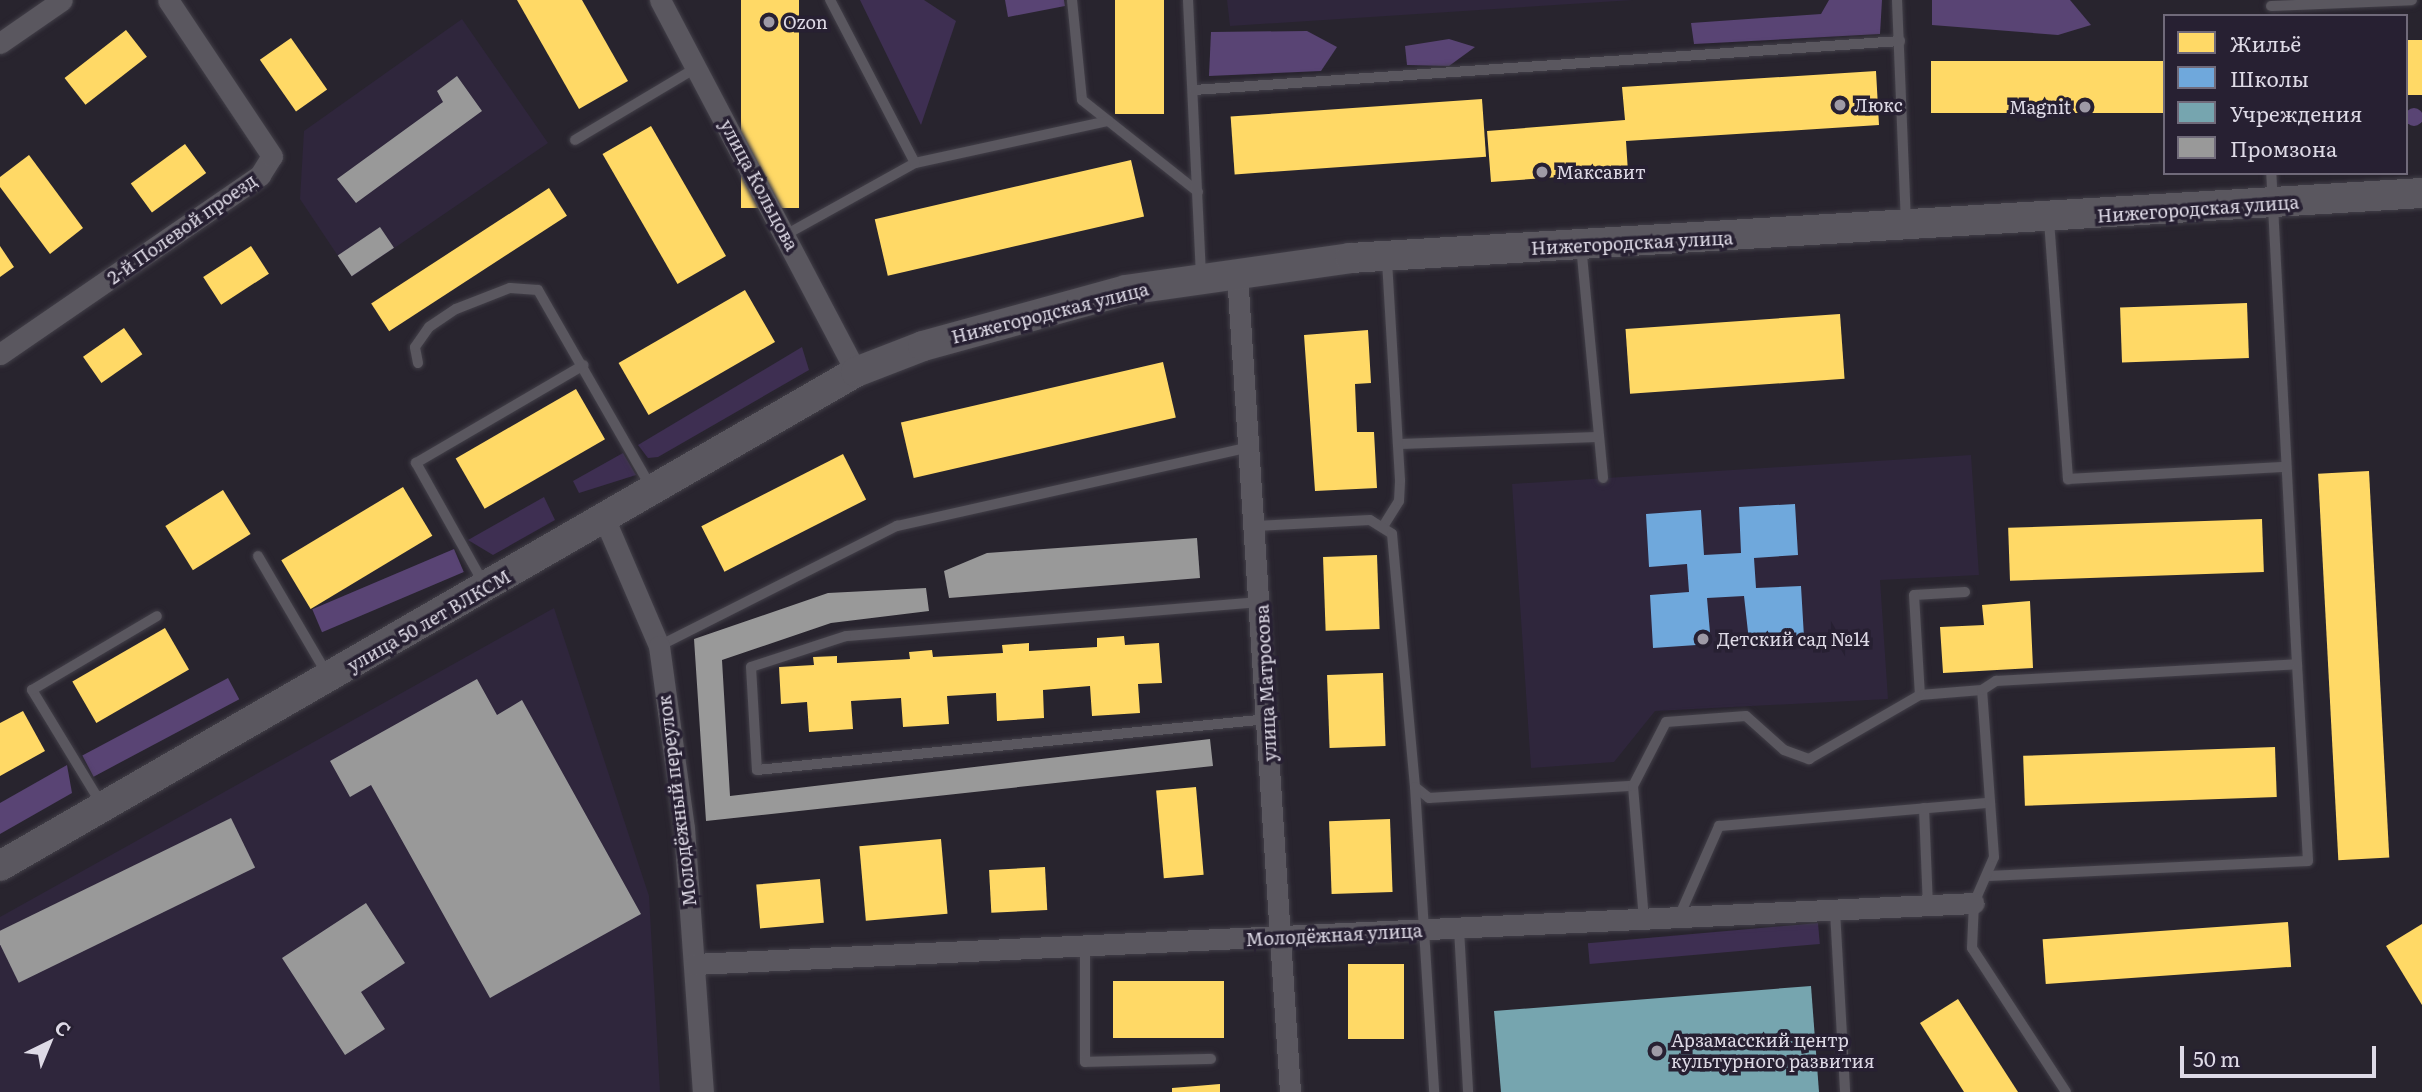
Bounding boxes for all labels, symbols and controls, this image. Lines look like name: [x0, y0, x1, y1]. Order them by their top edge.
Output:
place label: Ozon: [783, 11, 828, 33]
marker: Ozon: [761, 14, 777, 30]
legend: [2163, 14, 2408, 175]
text: Жильё: [2230, 27, 2301, 58]
text: Школы: [2230, 62, 2309, 93]
place label: Люкс: [1854, 94, 1903, 116]
place label: Magnit: [2009, 96, 2071, 118]
marker: Люкс: [1832, 97, 1848, 113]
text: Учреждения: [2230, 97, 2362, 128]
marker: Magnit: [2077, 99, 2093, 115]
street label: улица Кольцова: [715, 116, 803, 254]
text: Промзона: [2230, 132, 2337, 163]
place label: Максавит: [1556, 161, 1646, 183]
marker: Максавит: [1534, 164, 1550, 180]
street label: 2-й Полевой проезд: [103, 169, 261, 289]
street label: Нижегородская улица: [2096, 191, 2300, 227]
street label: Нижегородская улица: [1530, 227, 1734, 259]
street label: Нижегородская улица: [949, 278, 1151, 348]
street label: улица 50 лет ВЛКСМ: [344, 565, 514, 677]
street label: улица Матросова: [1251, 604, 1281, 762]
place label: Детский сад №14: [1717, 628, 1870, 650]
marker: Детский сад №14: [1695, 631, 1711, 647]
street label: Молодёжный переулок: [653, 694, 701, 908]
street label: Молодёжная улица: [1245, 920, 1423, 950]
north arrow: [14, 1008, 84, 1078]
text: С: [49, 1013, 78, 1042]
place label: Арзамасский центр культурного развития: [1671, 1030, 1875, 1072]
scale bar: [2184, 1032, 2380, 1076]
text: 50 m: [2193, 1042, 2240, 1073]
marker: Арзамасский центр культурного развития: [1649, 1043, 1665, 1059]

